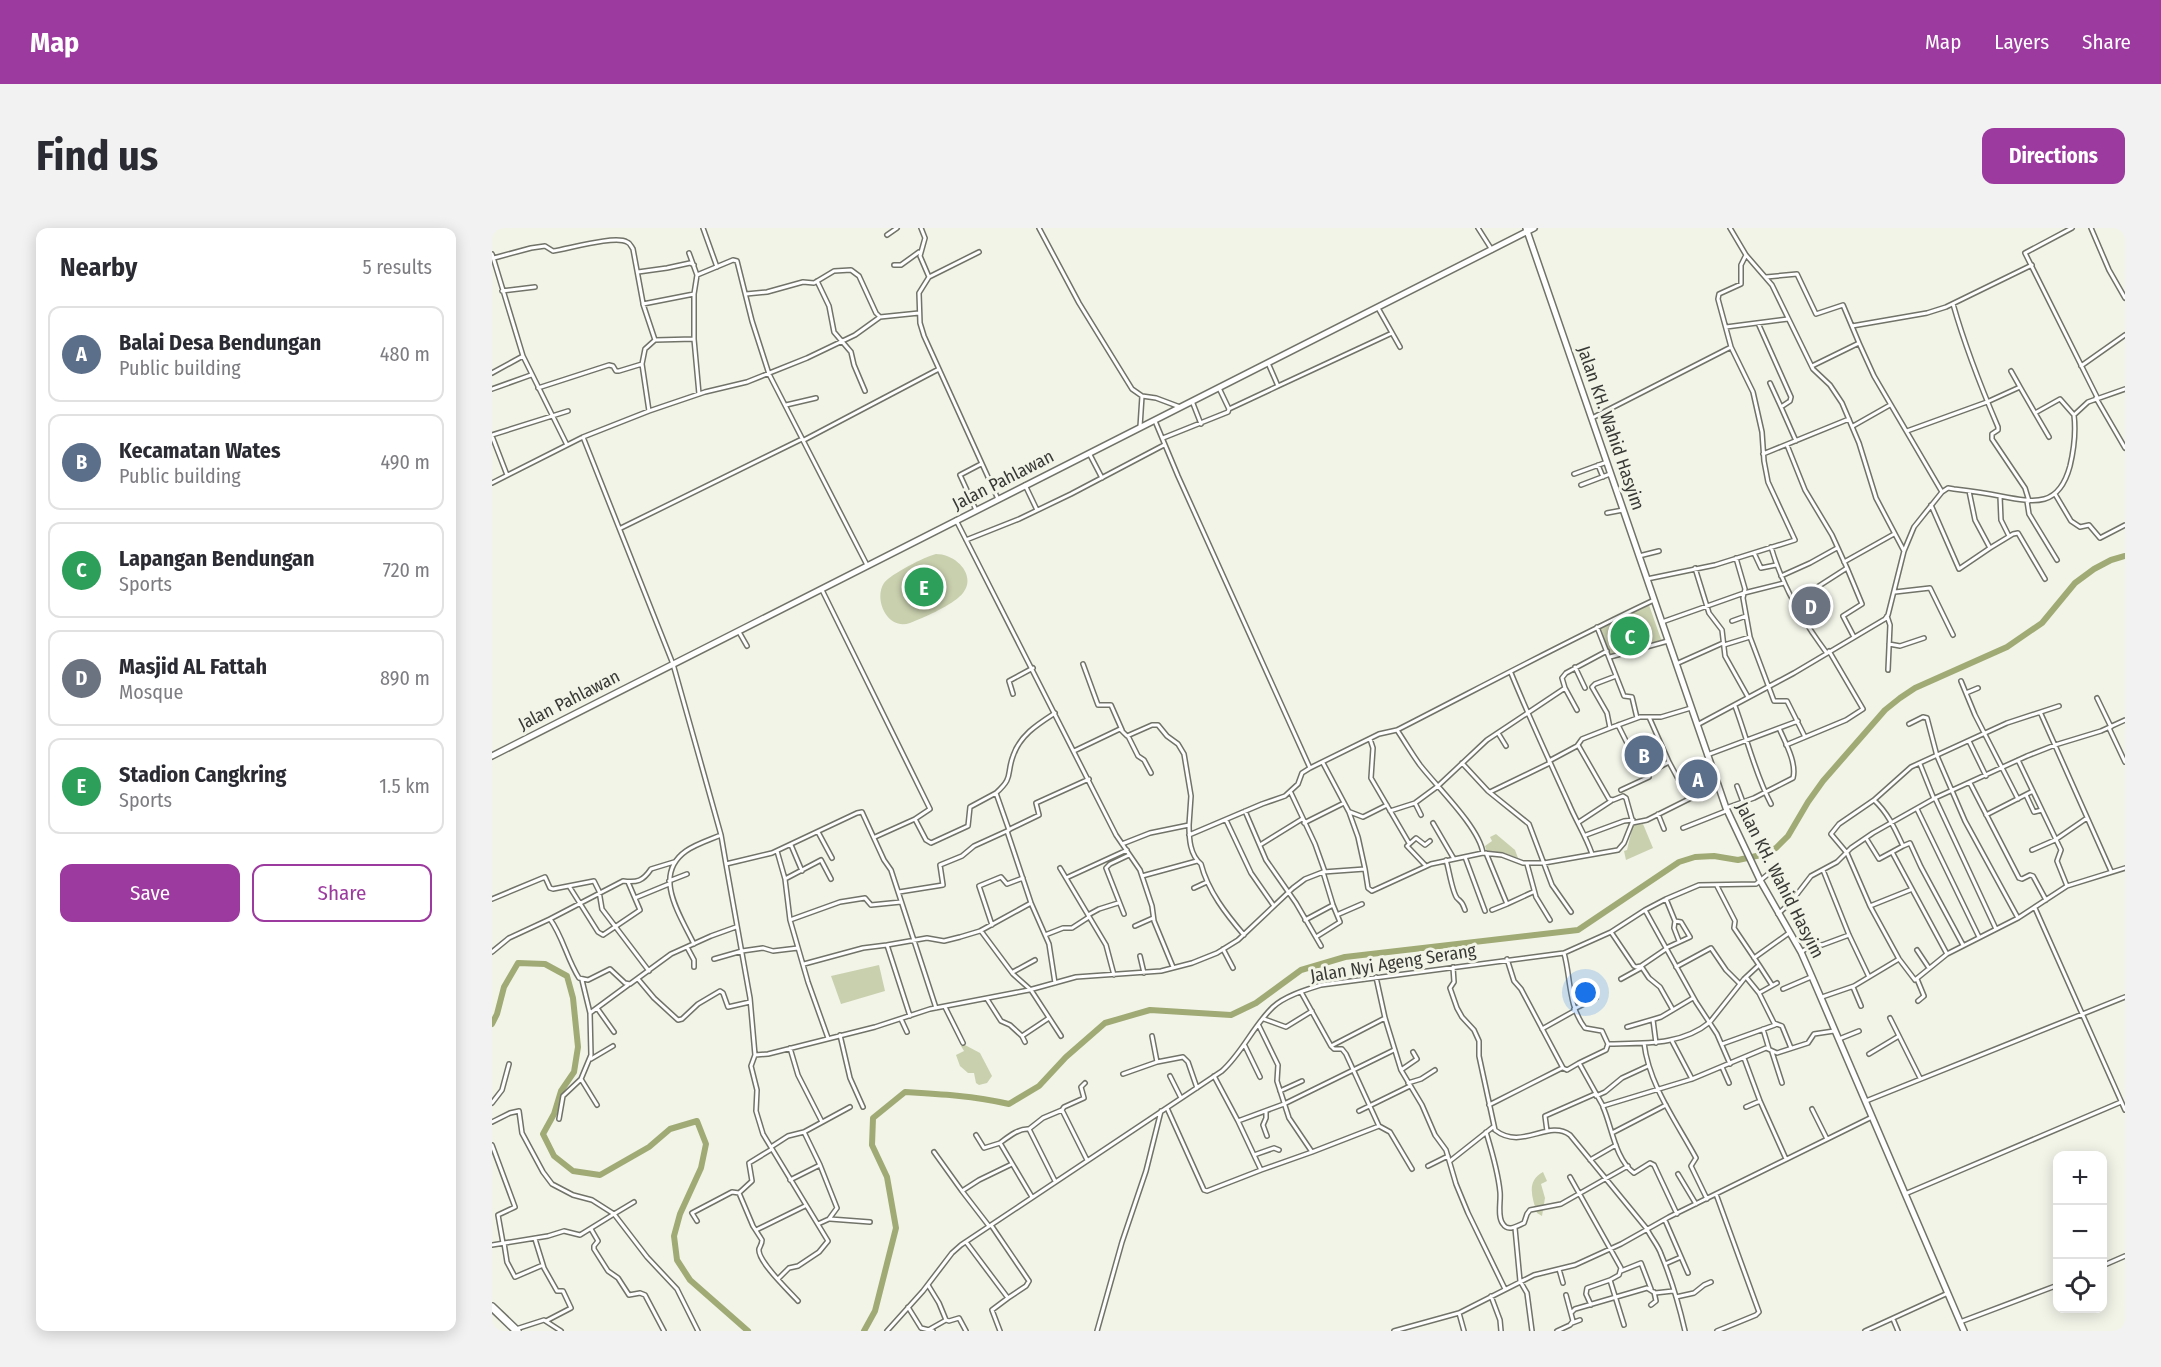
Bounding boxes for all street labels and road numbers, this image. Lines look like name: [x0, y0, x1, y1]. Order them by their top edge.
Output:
street label: Jalan KH. Wahid Hasyim: [1573, 343, 1649, 513]
street label: Jalan Pahlawan: [949, 445, 1057, 515]
street label: Jalan Pahlawan: [515, 665, 623, 735]
street label: Jalan KH. Wahid Hasyim: [1731, 798, 1829, 962]
street label: Jalan Nyi Ageng Serang: [1309, 939, 1478, 987]

